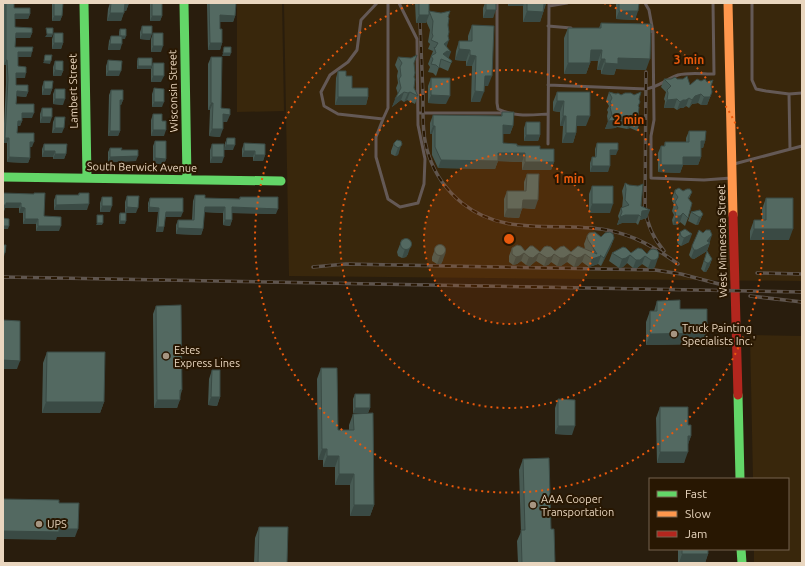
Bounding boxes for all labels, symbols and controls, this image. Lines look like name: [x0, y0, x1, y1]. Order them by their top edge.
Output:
street label: Wisconsin Street: [166, 49, 180, 132]
street label: Lambert Street: [66, 53, 80, 129]
text: 3 min: [674, 53, 704, 66]
text: 2 min: [614, 113, 644, 126]
street label: South Berwick Avenue: [87, 160, 197, 174]
text: 1 min: [554, 172, 584, 185]
street label: West Minnesota Street: [715, 184, 729, 298]
centre of rings: [502, 232, 516, 246]
place label: Truck Painting Specialists Inc.': [682, 322, 755, 347]
marker: Truck Painting Specialists Inc.': [669, 329, 679, 339]
place label: Estes Express Lines: [174, 344, 240, 369]
marker: Estes Express Lines: [161, 351, 171, 361]
legend: [649, 478, 789, 550]
text: Fast: [685, 487, 707, 500]
place label: AAA Cooper Transportation: [541, 493, 614, 518]
marker: AAA Cooper Transportation: [528, 500, 538, 510]
text: Slow: [685, 507, 711, 520]
place label: UPS: [47, 518, 67, 530]
marker: UPS: [34, 519, 44, 529]
text: Jam: [685, 527, 707, 540]

